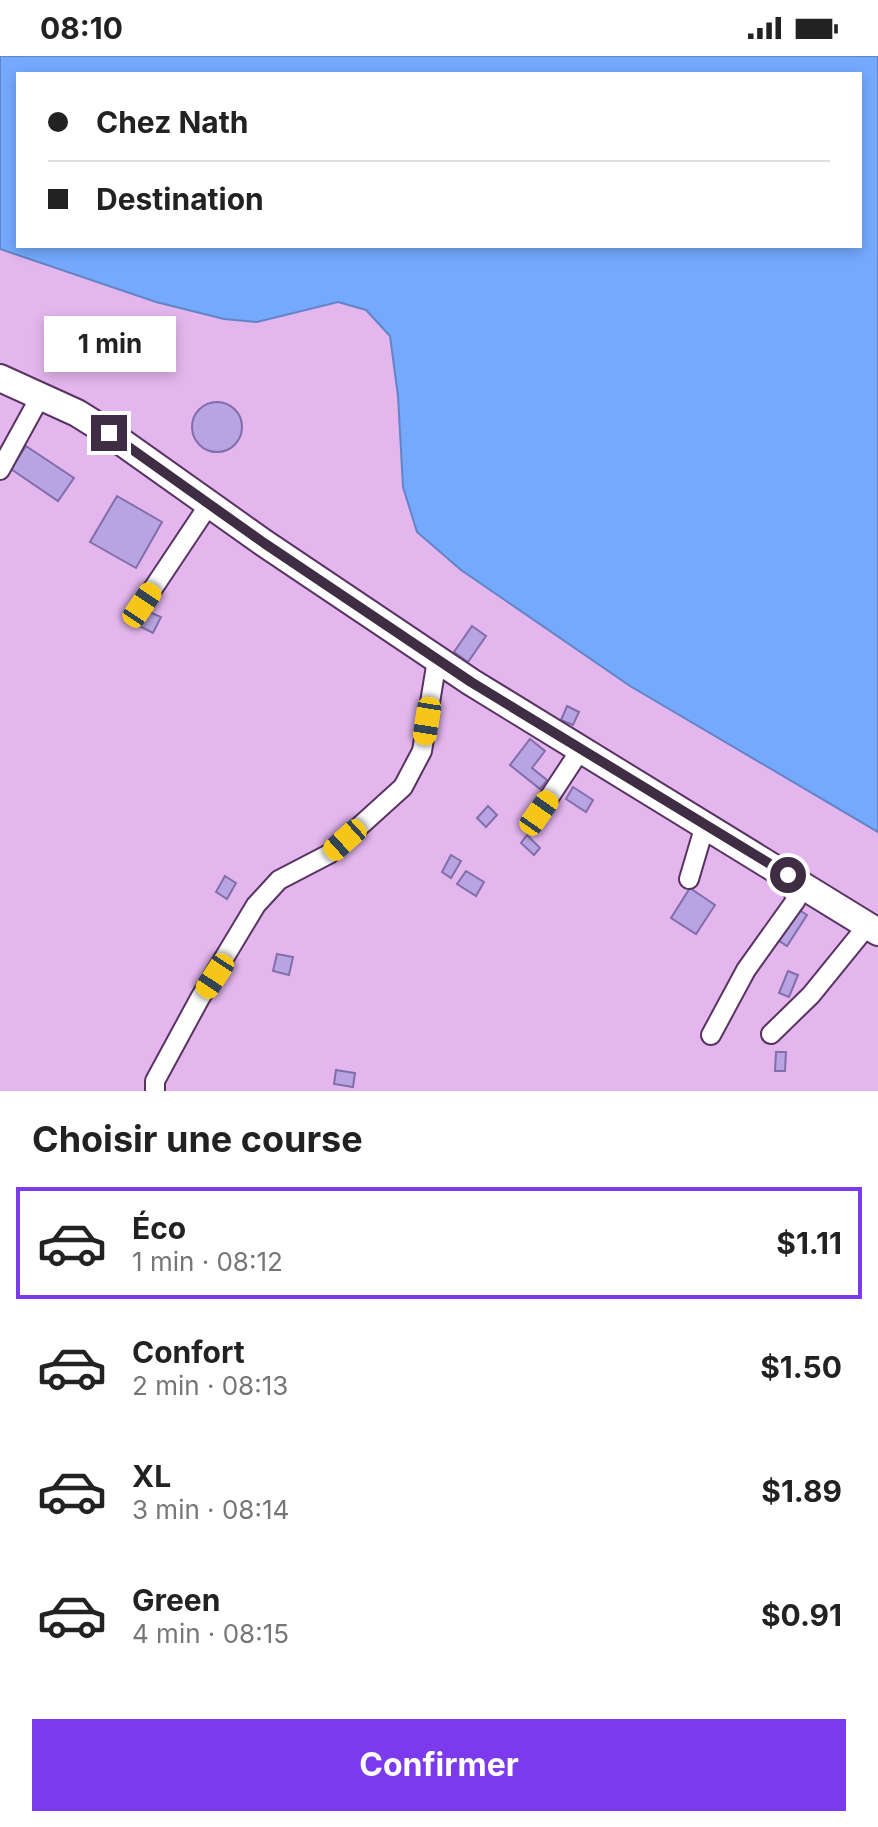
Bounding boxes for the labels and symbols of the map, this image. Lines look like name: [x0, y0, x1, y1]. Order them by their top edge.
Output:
callout: 1 min: [43, 317, 175, 373]
route end: [91, 415, 127, 451]
car: [119, 578, 165, 632]
car: [411, 695, 443, 747]
car: [515, 786, 563, 840]
car: [319, 815, 371, 865]
route start: [770, 857, 806, 893]
car: [192, 949, 238, 1003]

